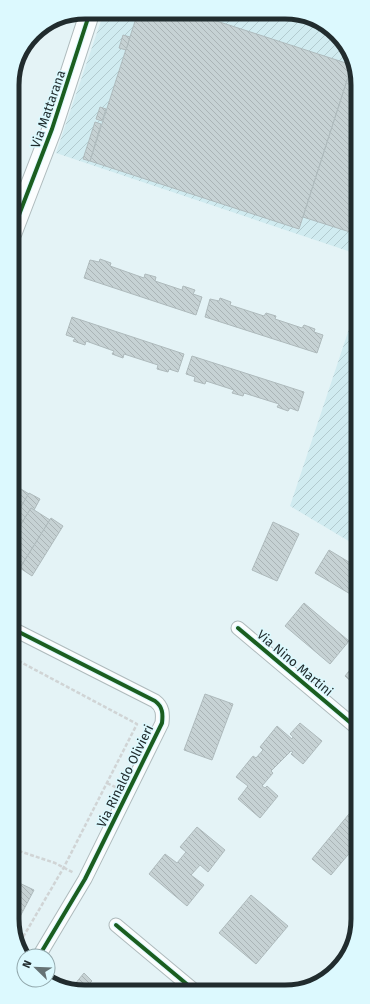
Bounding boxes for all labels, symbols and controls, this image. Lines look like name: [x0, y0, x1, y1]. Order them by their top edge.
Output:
street label: Via Mattarana: [28, 68, 68, 150]
street label: Via Nino Martini: [254, 627, 336, 699]
street label: Via Rinaldo Olivieri: [94, 722, 156, 830]
north arrow: [16, 948, 56, 988]
text: N: [20, 958, 35, 970]

